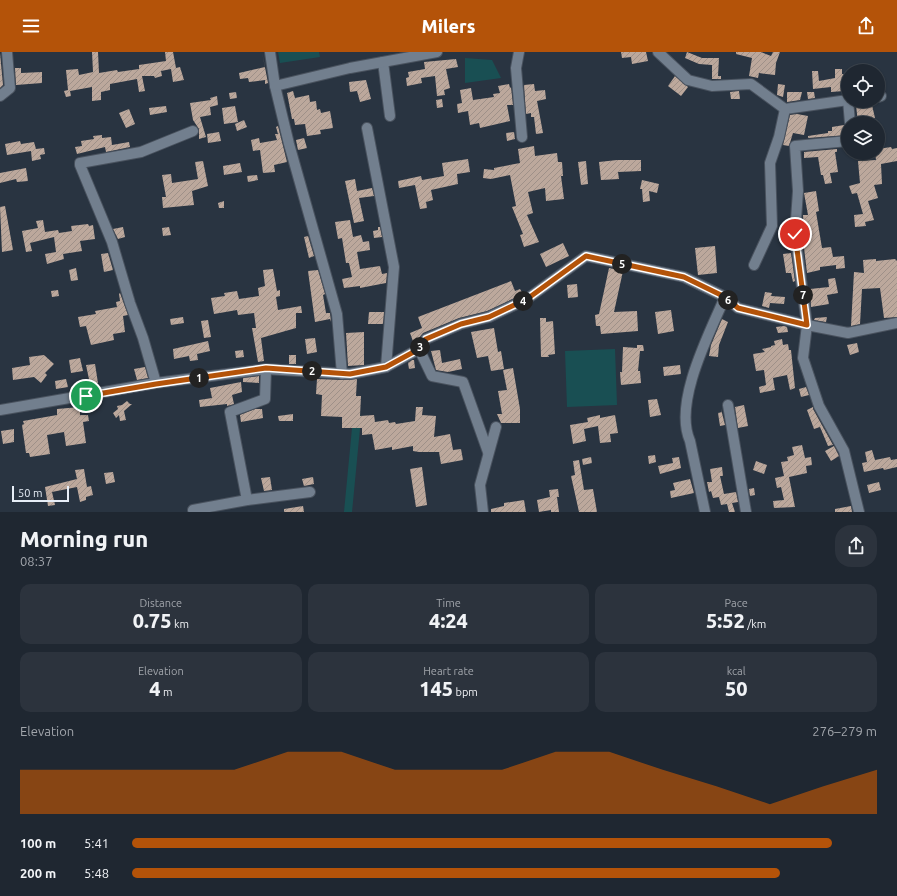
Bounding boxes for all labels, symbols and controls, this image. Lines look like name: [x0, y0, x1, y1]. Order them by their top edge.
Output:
icon: menu: [20, 15, 42, 37]
icon: share: [855, 15, 877, 37]
text: Milers: [422, 16, 475, 36]
map controls: [841, 64, 885, 160]
button: locate: [841, 64, 885, 108]
button: layers: [841, 116, 885, 160]
pin: [778, 217, 812, 251]
icon: check: [784, 223, 806, 245]
pin: 5: [612, 254, 632, 274]
text: 5: [619, 258, 625, 270]
pin: 7: [793, 285, 813, 305]
text: 7: [800, 289, 806, 301]
pin: 6: [718, 290, 738, 310]
pin: 4: [513, 291, 533, 311]
text: 6: [725, 294, 731, 306]
text: 4: [520, 295, 526, 307]
pin: 3: [410, 337, 430, 357]
text: 3: [417, 341, 423, 353]
pin: 2: [302, 361, 322, 381]
text: 2: [309, 365, 315, 377]
pin: 1: [189, 368, 209, 388]
text: 1: [196, 372, 202, 384]
pin: [69, 379, 103, 413]
icon: arrive: [75, 385, 97, 407]
scale bar: [12, 484, 69, 503]
text: 50 m: [18, 487, 42, 499]
button: share: [835, 525, 877, 567]
text: Morning run: [20, 526, 148, 551]
text: 08:37: [20, 554, 53, 568]
text: Distance: [140, 597, 182, 609]
text: Time: [436, 597, 461, 609]
text: Pace: [725, 597, 748, 609]
text: 0.75: [133, 609, 171, 632]
text: 4:24: [429, 609, 468, 632]
text: 5:52: [706, 609, 745, 632]
text: km: [171, 618, 189, 630]
text: /km: [745, 618, 766, 630]
text: Elevation: [138, 665, 184, 677]
text: Heart rate: [423, 665, 474, 677]
text: kcal: [727, 665, 746, 677]
text: 4: [149, 677, 160, 700]
text: 145: [419, 677, 453, 700]
text: 50: [725, 677, 747, 700]
text: m: [160, 686, 172, 698]
text: bpm: [453, 686, 478, 698]
text: Elevation: [20, 724, 74, 738]
text: 276–279 m: [812, 724, 877, 738]
text: 100 m: [20, 836, 56, 850]
text: 5:41: [84, 836, 109, 850]
text: 200 m: [20, 866, 56, 880]
text: 5:48: [84, 866, 109, 880]

